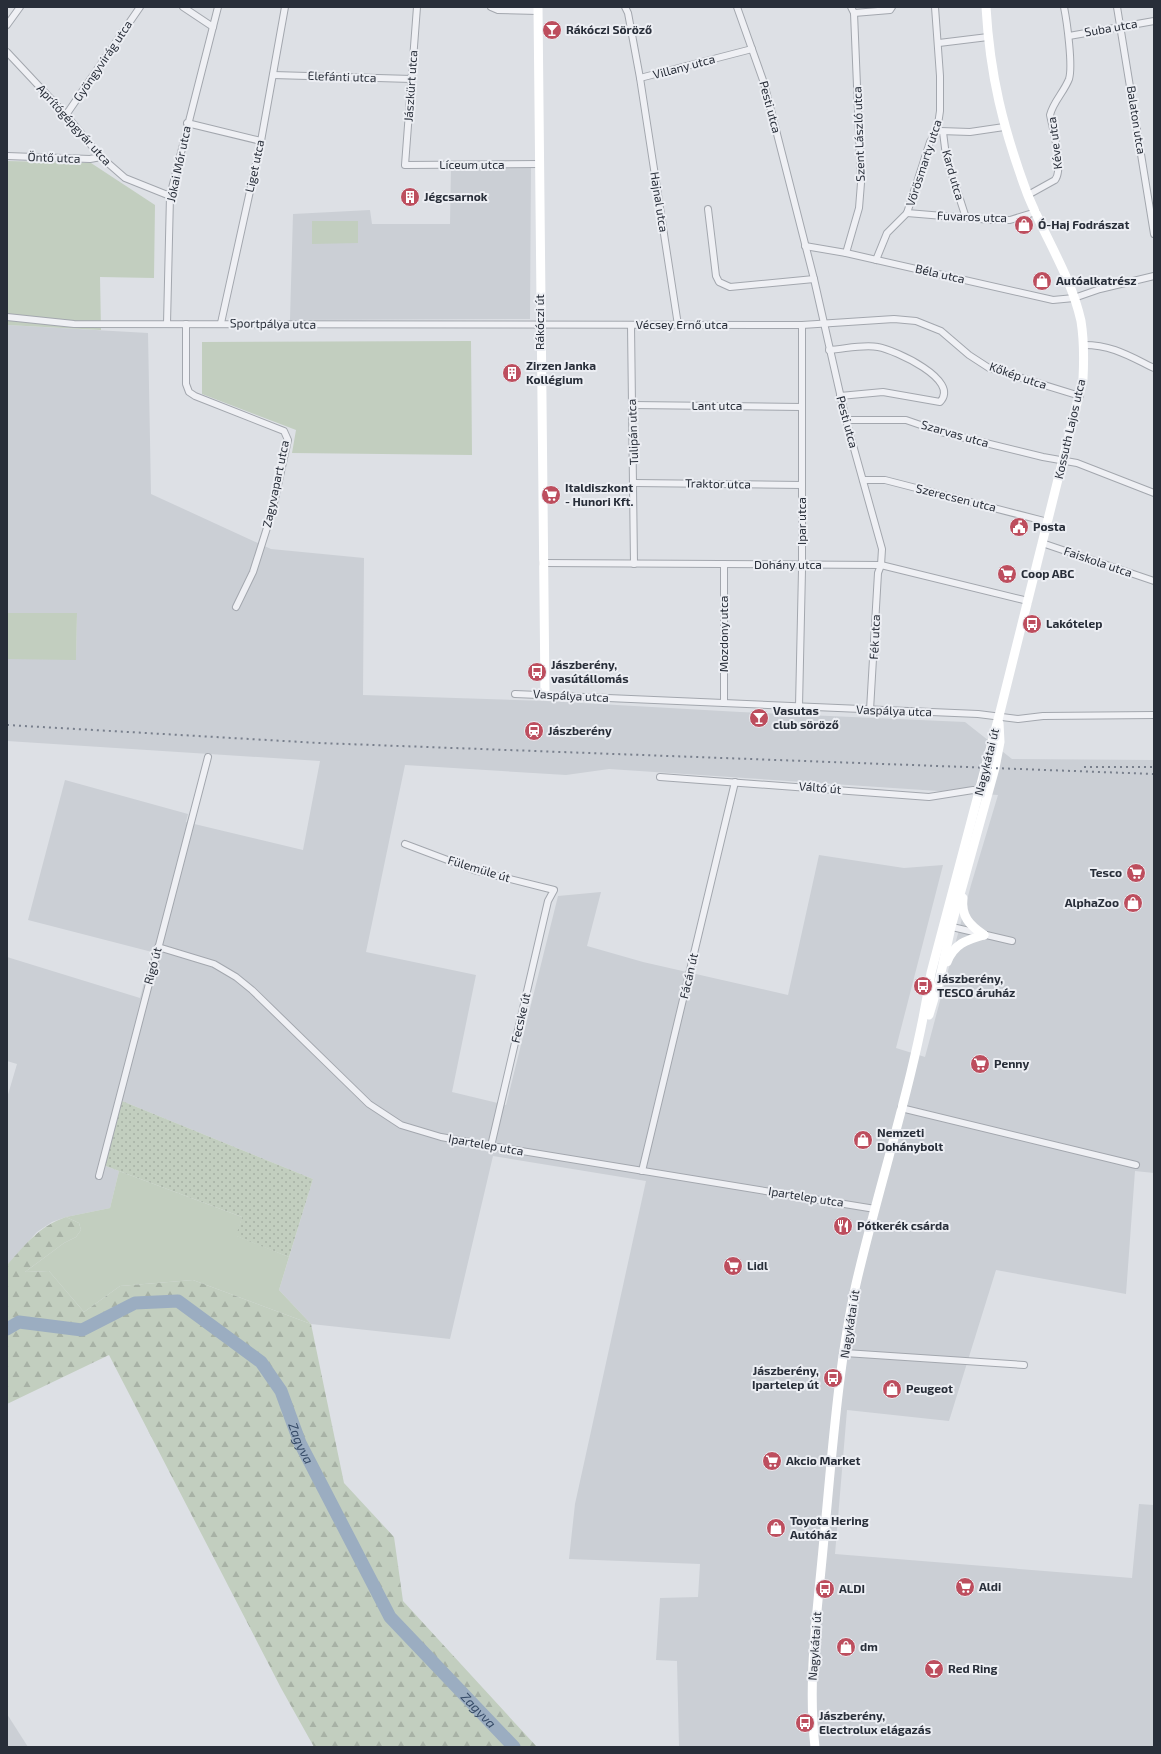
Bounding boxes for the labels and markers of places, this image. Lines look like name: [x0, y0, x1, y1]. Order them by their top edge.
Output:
bar icon: Rákóczi Söröző: [541, 19, 563, 41]
place label: Rákóczi Söröző: [566, 22, 652, 36]
building icon: Jégcsarnok: [399, 186, 421, 208]
place label: Jégcsarnok: [424, 189, 488, 203]
shop icon: Ó-Haj Fodrászat: [1013, 214, 1035, 236]
place label: Ó-Haj Fodrászat: [1038, 217, 1129, 232]
shop icon: Autóalkatrész: [1031, 270, 1053, 292]
place label: Autóalkatrész: [1056, 273, 1137, 287]
place label: Zirzen Janka Kollégium: [526, 358, 596, 386]
building icon: Zirzen Janka Kollégium: [501, 362, 523, 384]
place label: Italdiszkont - Hunori Kft.: [565, 480, 633, 508]
supermarket icon: Italdiszkont - Hunori Kft.: [540, 484, 562, 506]
public building icon: Posta: [1008, 516, 1030, 538]
place label: Posta: [1033, 519, 1066, 533]
supermarket icon: Coop ABC: [996, 563, 1018, 585]
place label: Coop ABC: [1021, 566, 1074, 580]
bus stop icon: Lakótelep: [1021, 613, 1043, 635]
place label: Lakótelep: [1046, 616, 1102, 630]
place label: Jászberény, vasútállomás: [551, 657, 629, 685]
bus stop icon: Jászberény, vasútállomás: [526, 661, 548, 683]
place label: Vasutas club söröző: [773, 703, 839, 731]
bar icon: Vasutas club söröző: [748, 707, 770, 729]
station icon: Jászberény: [523, 720, 545, 742]
place label: Jászberény: [548, 723, 612, 738]
supermarket icon: Tesco: [1125, 862, 1147, 884]
place label: Tesco: [1090, 865, 1122, 879]
shop icon: AlphaZoo: [1122, 892, 1144, 914]
place label: AlphaZoo: [1065, 895, 1119, 909]
place label: Jászberény, TESCO áruház: [937, 971, 1015, 999]
bus stop icon: Jászberény, TESCO áruház: [912, 975, 934, 997]
supermarket icon: Penny: [969, 1053, 991, 1075]
place label: Penny: [994, 1056, 1030, 1071]
place label: Nemzeti Dohánybolt: [877, 1125, 943, 1154]
shop icon: Nemzeti Dohánybolt: [852, 1129, 874, 1151]
restaurant icon: Pótkerék csárda: [832, 1215, 854, 1237]
place label: Pótkerék csárda: [857, 1218, 949, 1232]
supermarket icon: Lidl: [722, 1255, 744, 1277]
place label: Lidl: [747, 1258, 768, 1272]
place label: Jászberény, Ipartelep út: [752, 1363, 819, 1391]
bus stop icon: Jászberény, Ipartelep út: [822, 1367, 844, 1389]
shop icon: Peugeot: [881, 1378, 903, 1400]
place label: Peugeot: [906, 1381, 953, 1395]
supermarket icon: Akcio Market: [761, 1450, 783, 1472]
place label: Akcio Market: [786, 1453, 861, 1467]
place label: Toyota Hering Autóház: [790, 1513, 869, 1541]
shop icon: Toyota Hering Autóház: [765, 1517, 787, 1539]
supermarket icon: Aldi: [954, 1576, 976, 1598]
bus stop icon: ALDI: [814, 1578, 836, 1600]
place label: Aldi: [979, 1579, 1001, 1593]
place label: ALDI: [839, 1581, 865, 1595]
shop icon: dm: [835, 1636, 857, 1658]
place label: dm: [860, 1639, 878, 1653]
bar icon: Red Ring: [923, 1658, 945, 1680]
place label: Red Ring: [948, 1661, 998, 1675]
place label: Jászberény, Electrolux elágazás: [819, 1708, 931, 1736]
bus stop icon: Jászberény, Electrolux elágazás: [794, 1712, 816, 1734]

